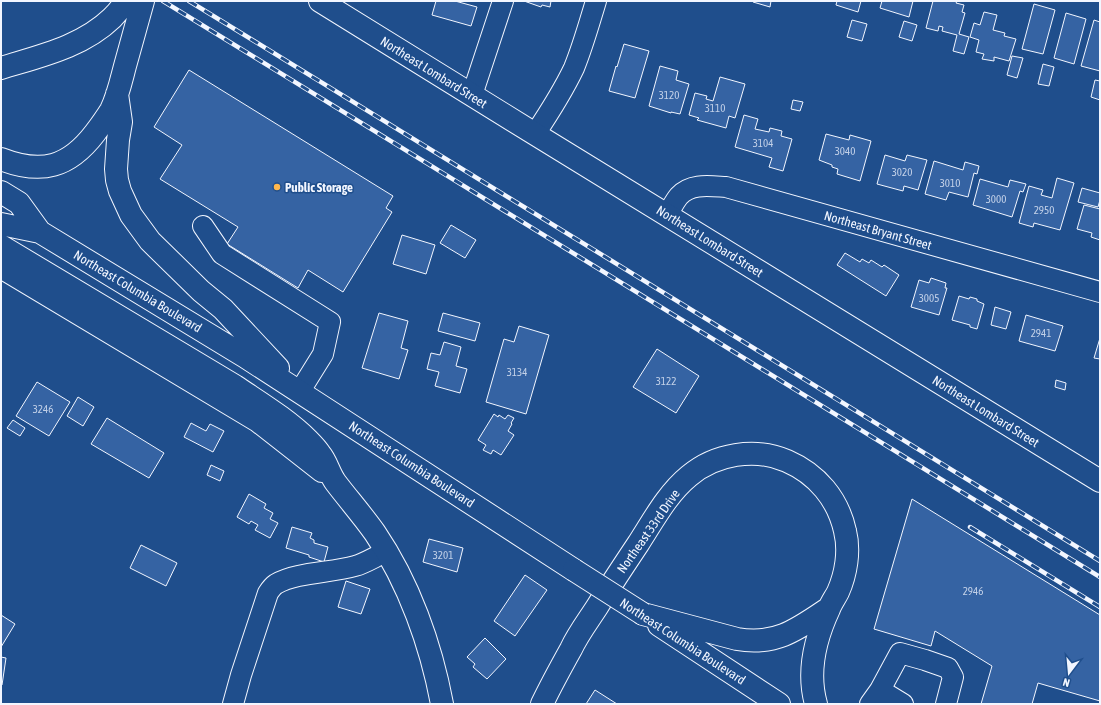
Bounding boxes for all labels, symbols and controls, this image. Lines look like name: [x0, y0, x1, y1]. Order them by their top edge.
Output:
street label: Northeast Lombard Street: [378, 34, 490, 111]
house number: 3120: [659, 89, 679, 101]
house number: 3110: [705, 102, 725, 114]
house number: 3104: [753, 137, 773, 149]
house number: 3040: [835, 145, 855, 157]
house number: 3020: [892, 166, 912, 178]
house number: 3010: [940, 177, 960, 189]
place label: Public Storage: [285, 180, 353, 195]
marker: Public Storage: [272, 182, 282, 192]
house number: 3000: [986, 193, 1006, 205]
street label: Northeast Lombard Street: [654, 203, 766, 280]
house number: 2950: [1034, 204, 1054, 216]
street label: Northeast Bryant Street: [822, 208, 934, 253]
street label: Northeast Columbia Boulevard: [71, 247, 204, 336]
house number: 3005: [919, 292, 939, 304]
house number: 2941: [1031, 327, 1051, 339]
house number: 3134: [507, 366, 527, 378]
street label: Northeast Lombard Street: [930, 373, 1042, 450]
house number: 3122: [656, 375, 676, 387]
house number: 3246: [33, 403, 53, 415]
street label: Northeast Columbia Boulevard: [346, 418, 477, 511]
street label: Northeast 33rd Drive: [614, 486, 683, 576]
house number: 3201: [433, 549, 453, 561]
house number: 2946: [963, 585, 983, 597]
street label: Northeast Columbia Boulevard: [617, 595, 748, 688]
north arrow: [1049, 653, 1089, 693]
text: N: [1061, 676, 1071, 689]

